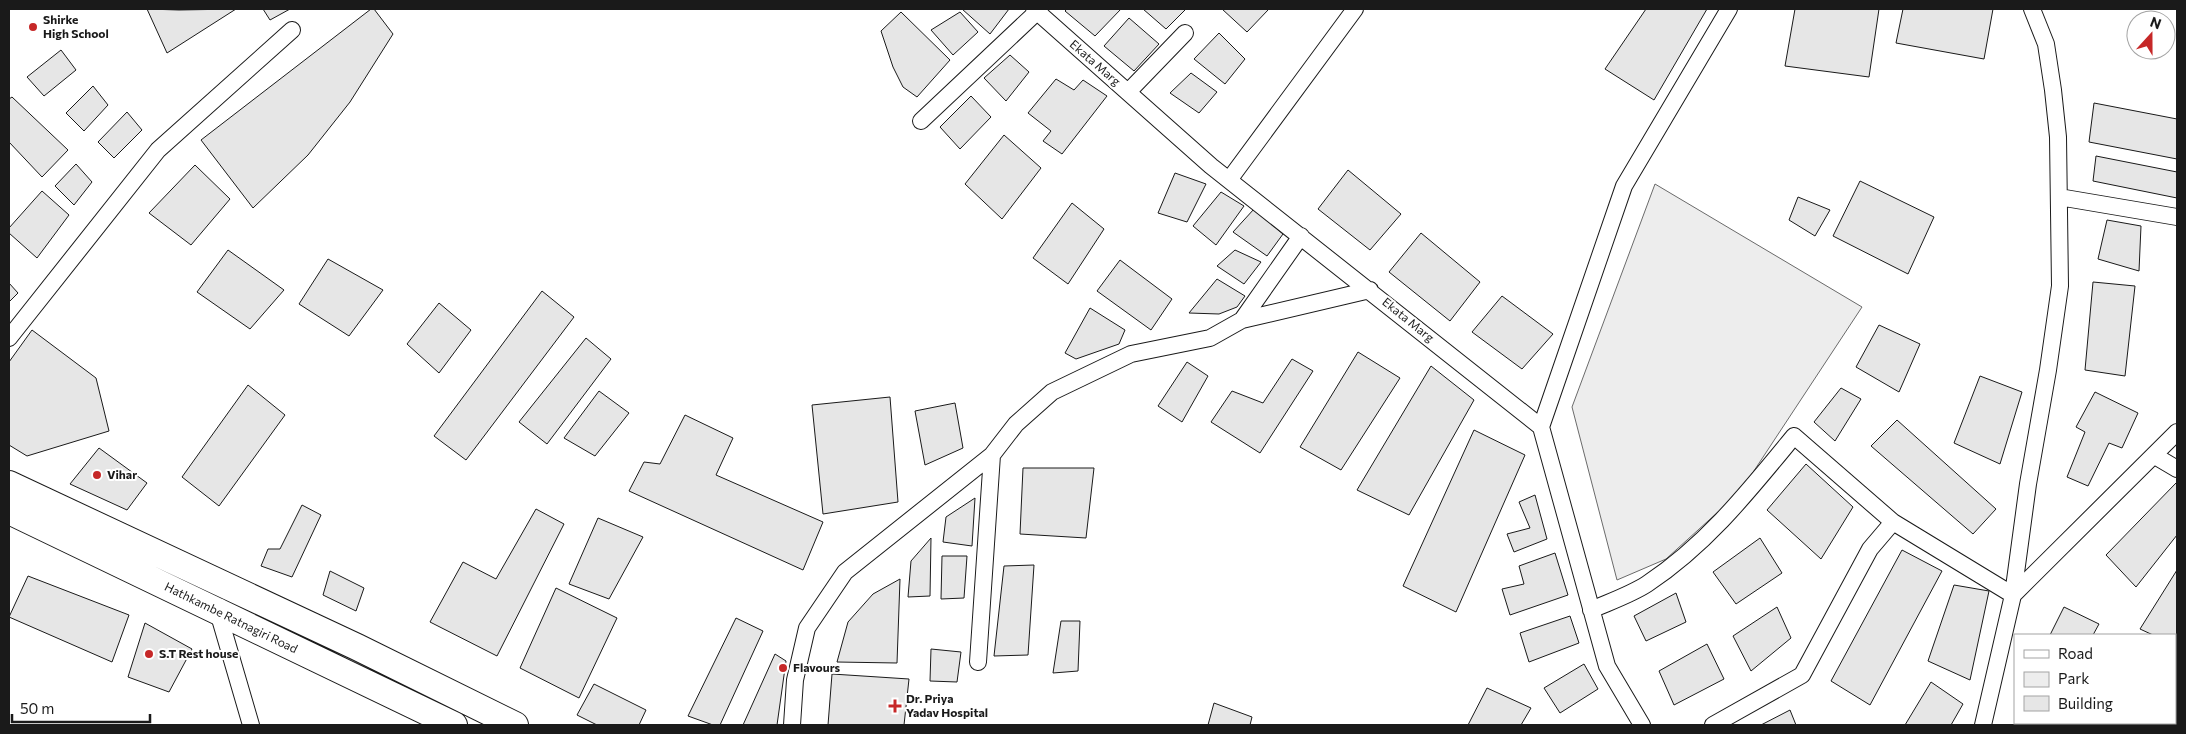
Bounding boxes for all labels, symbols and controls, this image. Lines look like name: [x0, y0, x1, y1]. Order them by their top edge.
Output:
north arrow: [2126, 10, 2176, 60]
place label: Shirke High School: [43, 12, 109, 40]
text: N: [2148, 13, 2164, 32]
marker: Shirke High School: [27, 21, 39, 33]
street label: Ekata Marg: [1068, 37, 1124, 88]
street label: Ekata Marg: [1380, 294, 1438, 345]
place label: Vihar: [107, 467, 137, 481]
marker: Vihar: [91, 469, 103, 481]
street label: Hathkambe Ratnagiri Road: [163, 579, 300, 655]
legend: [2014, 634, 2176, 724]
text: Road: [2058, 644, 2093, 662]
place label: S.T Rest house: [159, 646, 238, 660]
marker: S.T Rest house: [143, 648, 155, 660]
place label: Flavours: [793, 660, 840, 674]
marker: Flavours: [777, 662, 789, 674]
text: Park: [2058, 669, 2089, 687]
place label: Dr. Priya Yadav Hospital: [906, 691, 988, 719]
scale bar: [12, 692, 150, 724]
text: Building: [2058, 694, 2113, 712]
text: 50 m: [20, 699, 54, 717]
marker: Dr. Priya Yadav Hospital: [888, 699, 902, 713]

